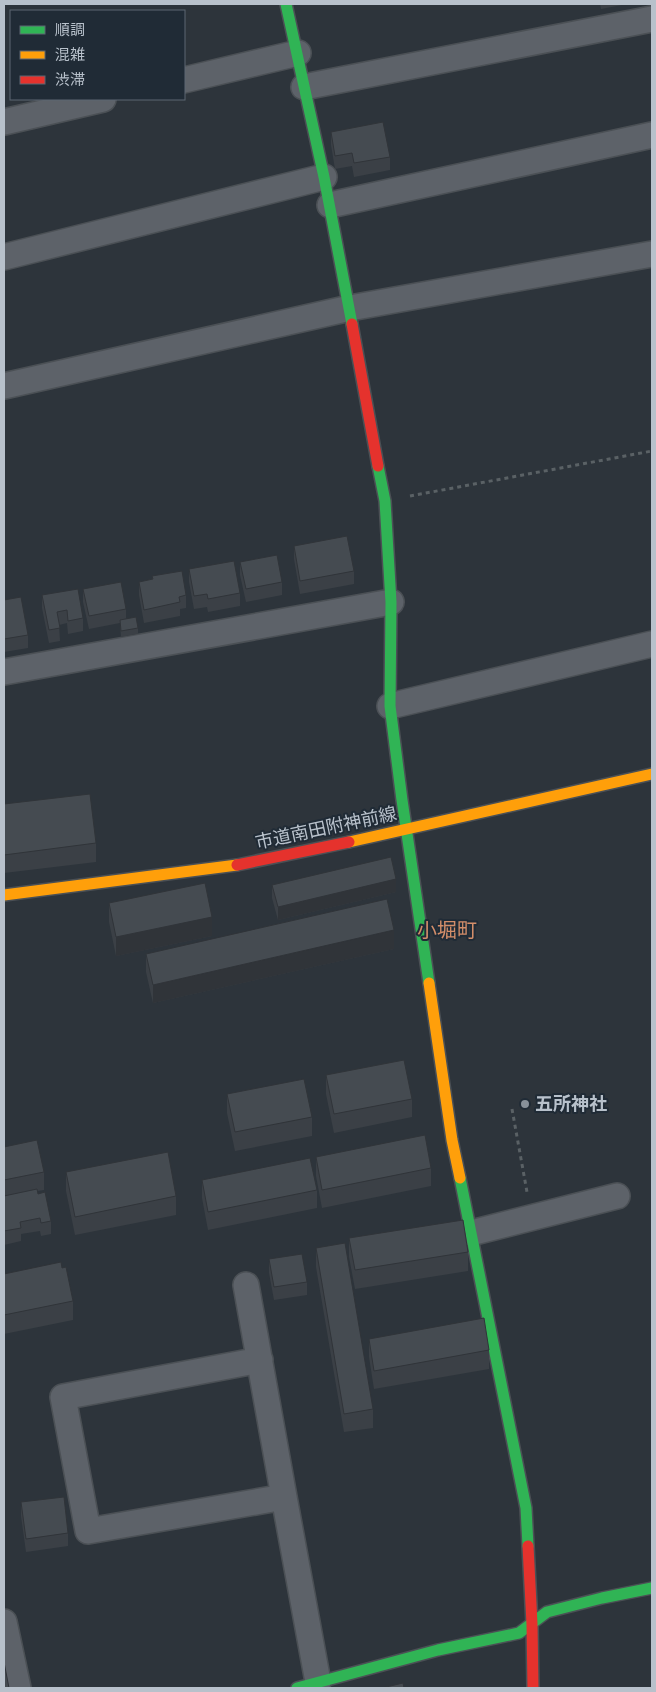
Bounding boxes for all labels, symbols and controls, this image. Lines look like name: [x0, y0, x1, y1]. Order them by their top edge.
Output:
legend: [10, 10, 185, 100]
text: 順調: [55, 21, 85, 38]
text: 混雑: [55, 46, 85, 63]
text: 渋滞: [55, 71, 85, 88]
street label: 市道南田附神前線: [253, 803, 399, 853]
district label: 小堀町: [417, 919, 477, 941]
place label: 五所神社: [535, 1094, 607, 1114]
marker: 五所神社: [519, 1098, 531, 1110]

